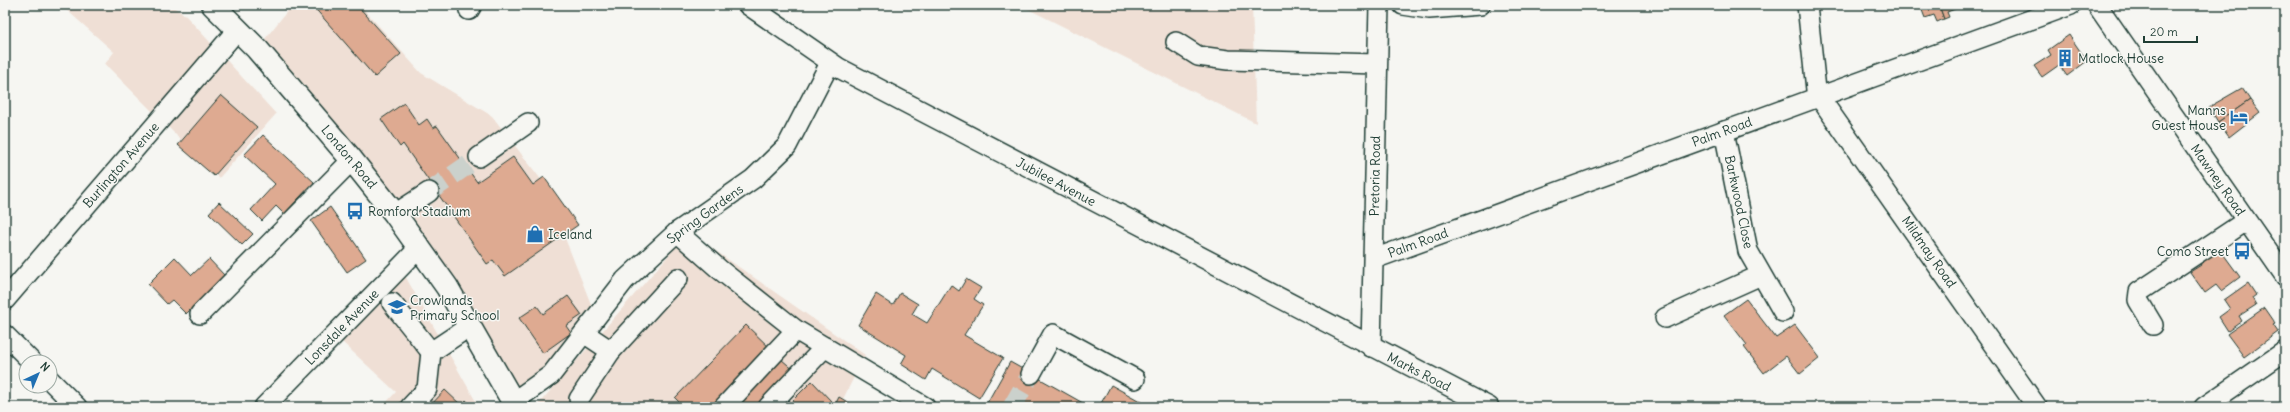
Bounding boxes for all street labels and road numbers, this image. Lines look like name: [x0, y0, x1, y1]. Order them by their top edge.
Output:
street label: Palm Road: [1690, 113, 1755, 151]
street label: Burlington Avenue: [79, 119, 163, 211]
street label: London Road: [317, 122, 381, 193]
street label: Pretoria Road: [1366, 135, 1384, 216]
street label: Mawney Road: [2187, 141, 2249, 219]
street label: Jubilee Avenue: [1013, 154, 1099, 210]
street label: Barkwood Close: [1721, 154, 1757, 250]
street label: Spring Gardens: [663, 180, 747, 248]
street label: Mildmay Road: [1898, 213, 1960, 291]
street label: Palm Road: [1386, 224, 1451, 262]
street label: Lonsdale Avenue: [301, 285, 383, 369]
street label: Marks Road: [1384, 349, 1454, 395]

